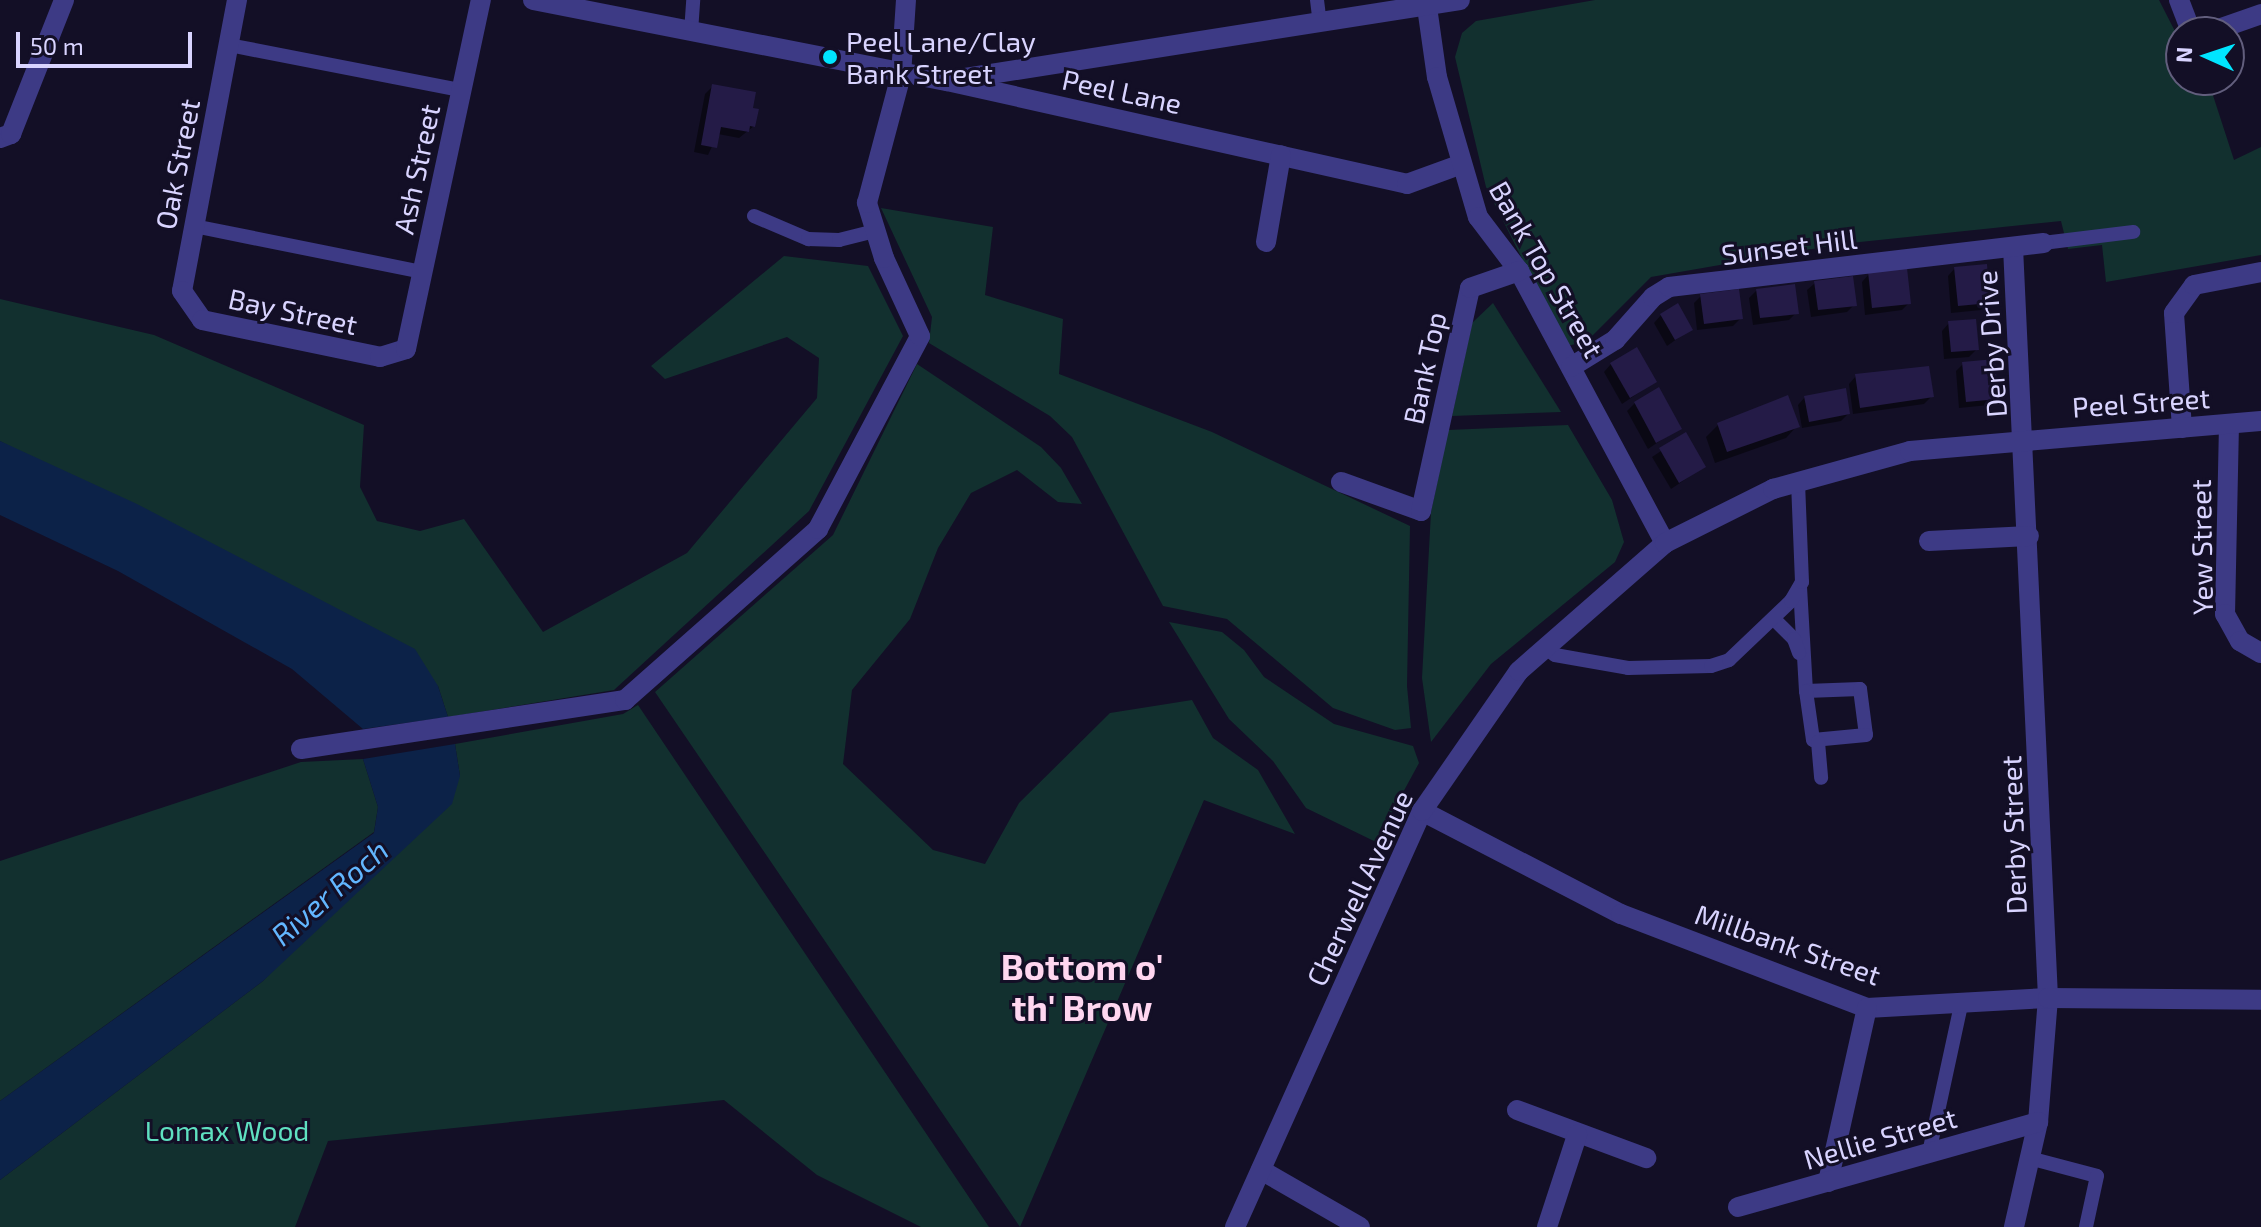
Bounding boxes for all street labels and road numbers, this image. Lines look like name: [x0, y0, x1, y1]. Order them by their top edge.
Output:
street label: Peel Lane: [1059, 62, 1185, 120]
street label: Oak Street: [148, 96, 206, 232]
street label: Ash Street: [386, 101, 446, 237]
street label: Bank Top Street: [1483, 175, 1611, 363]
street label: Sunset Hill: [1719, 221, 1859, 271]
street label: Derby Drive: [1969, 269, 2013, 419]
street label: Bay Street: [225, 281, 361, 341]
street label: Bank Top: [1396, 308, 1452, 428]
street label: Peel Street: [2071, 380, 2211, 424]
street label: Yew Street: [2183, 479, 2219, 615]
street label: Derby Street: [1993, 755, 2033, 915]
street label: Cherwell Avenue: [1299, 784, 1419, 992]
street label: Millbank Street: [1691, 897, 1885, 991]
street label: Nellie Street: [1800, 1100, 1960, 1176]

